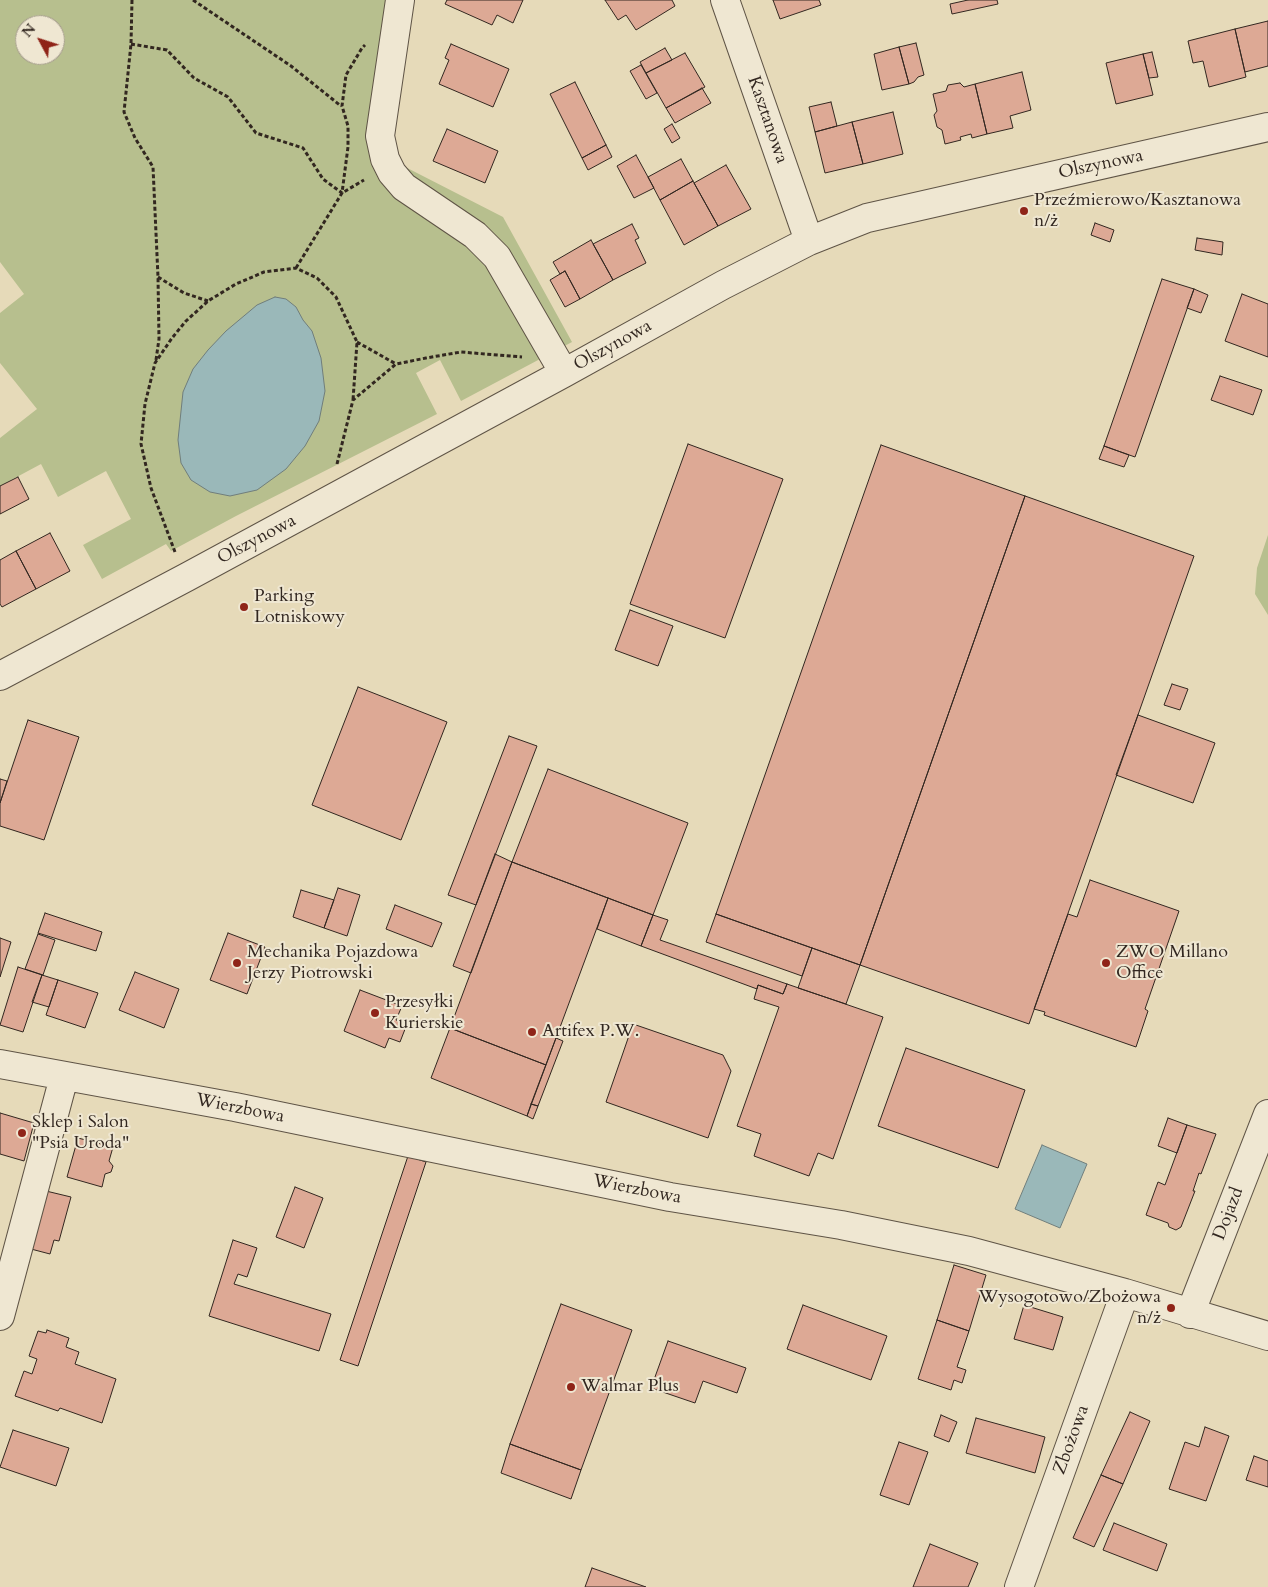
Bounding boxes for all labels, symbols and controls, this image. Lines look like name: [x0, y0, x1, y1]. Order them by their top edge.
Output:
north arrow: [15, 15, 65, 65]
text: N: [18, 20, 40, 41]
street label: Kasztanowa: [742, 74, 792, 166]
street label: Olszynowa: [1057, 146, 1145, 184]
place label: Przeźmierowo/Kasztanowa n/ż: [1034, 190, 1241, 232]
marker: Przeźmierowo/Kasztanowa n/ż: [1018, 205, 1030, 217]
street label: Olszynowa: [570, 316, 656, 376]
street label: Olszynowa: [214, 510, 300, 570]
place label: Parking Lotniskowy: [254, 586, 345, 628]
marker: Parking Lotniskowy: [238, 601, 250, 613]
place label: Mechanika Pojazdowa Jerzy Piotrowski: [247, 942, 418, 984]
place label: ZWO Millano Office: [1116, 942, 1228, 984]
marker: Mechanika Pojazdowa Jerzy Piotrowski: [231, 957, 243, 969]
marker: ZWO Millano Office: [1100, 957, 1112, 969]
place label: Przesyłki Kurierskie: [385, 992, 464, 1034]
marker: Przesyłki Kurierskie: [369, 1007, 381, 1019]
place label: Artifex P.W.: [542, 1021, 639, 1043]
marker: Artifex P.W.: [526, 1026, 538, 1038]
street label: Wierzbowa: [194, 1090, 286, 1128]
place label: Sklep i Salon "Psia Uroda": [32, 1112, 129, 1154]
marker: Sklep i Salon "Psia Uroda": [16, 1127, 28, 1139]
street label: Wierzbowa: [591, 1171, 683, 1209]
street label: Dojazd: [1209, 1185, 1249, 1243]
place label: Wysogotowo/Zbożowa n/ż: [978, 1287, 1161, 1330]
marker: Wysogotowo/Zbożowa n/ż: [1165, 1302, 1177, 1314]
place label: Walmar Plus: [581, 1376, 679, 1398]
marker: Walmar Plus: [565, 1381, 577, 1393]
street label: Zbożowa: [1050, 1402, 1094, 1478]

